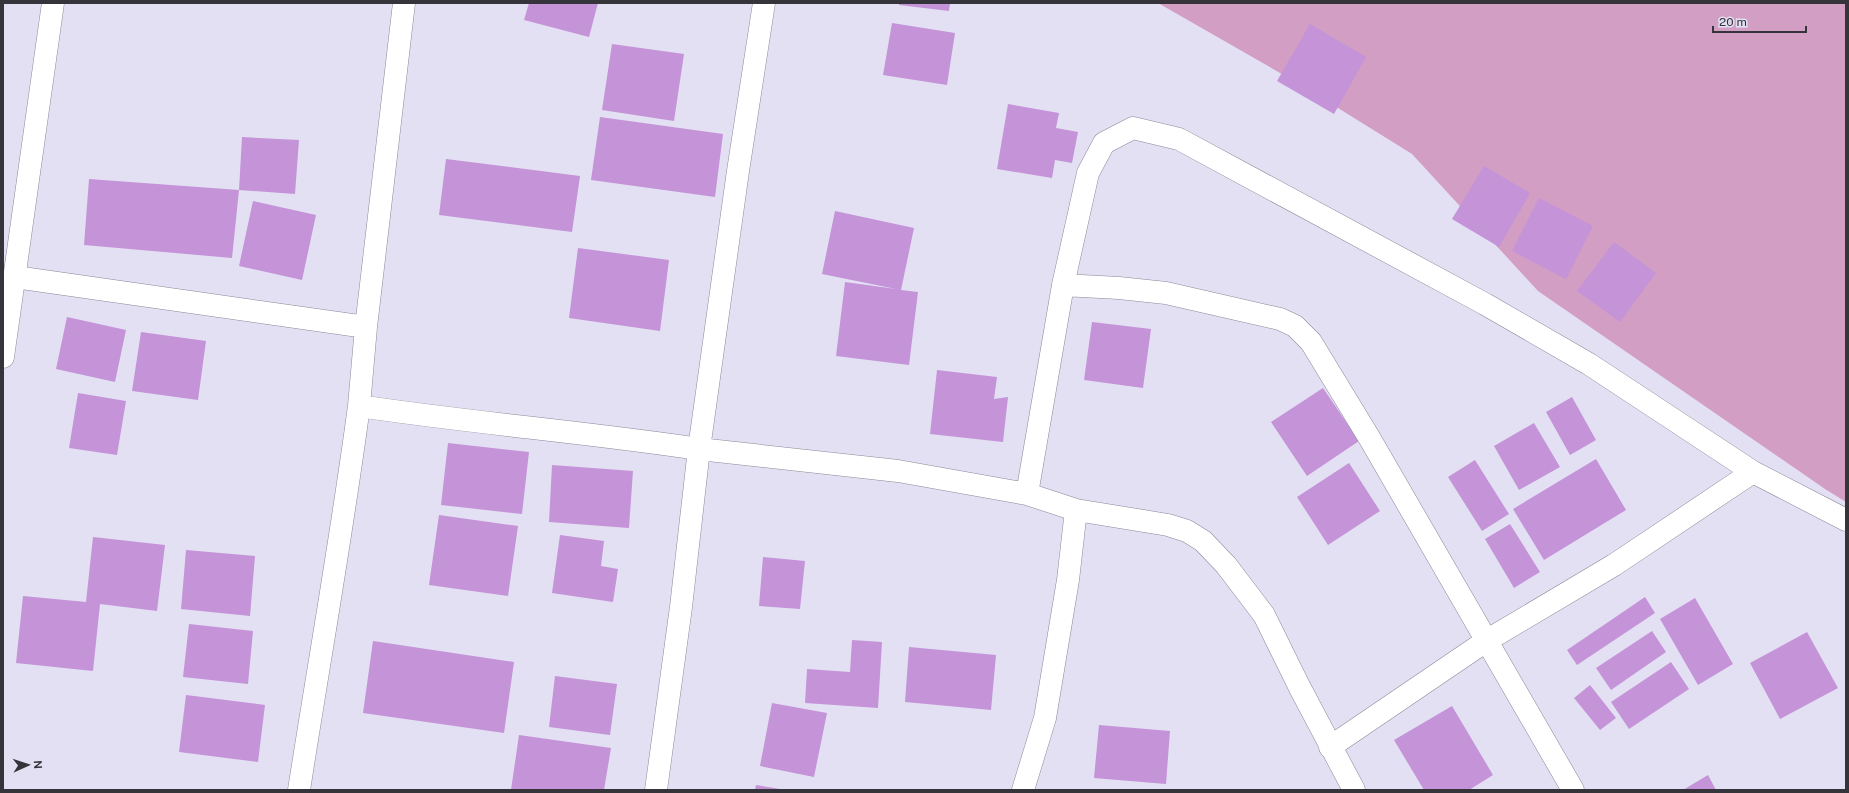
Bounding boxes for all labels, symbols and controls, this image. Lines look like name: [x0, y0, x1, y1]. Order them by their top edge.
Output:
scale bar: [1713, 8, 1806, 34]
text: 20 m: [1719, 15, 1747, 29]
north arrow: [8, 745, 48, 785]
text: N: [32, 760, 44, 769]

